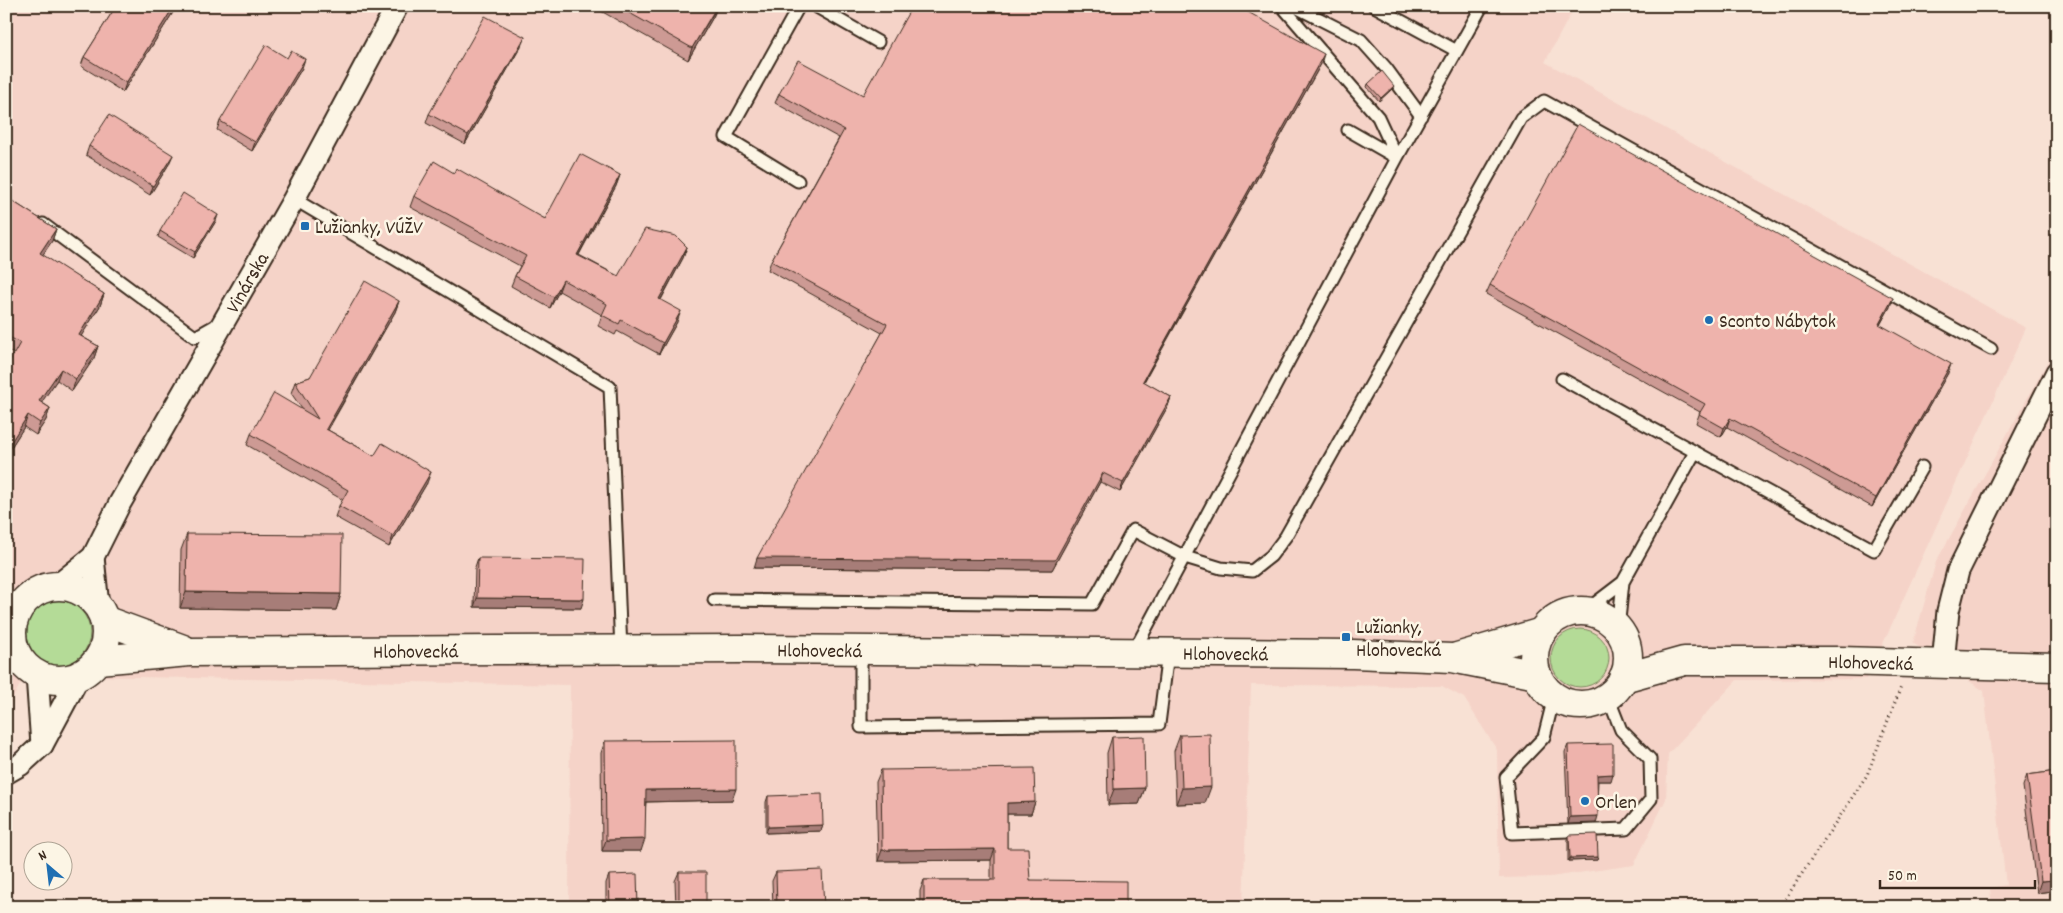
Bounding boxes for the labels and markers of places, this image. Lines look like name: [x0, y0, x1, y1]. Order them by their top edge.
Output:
place label: Lužianky, VÚŽV: [315, 215, 423, 243]
marker: Lužianky, VÚŽV: [299, 220, 311, 232]
place label: Sconto Nábytok: [1719, 309, 1836, 337]
marker: Sconto Nábytok: [1703, 314, 1715, 326]
place label: Lužianky, Hlohovecká: [1356, 615, 1441, 666]
marker: Lužianky, Hlohovecká: [1340, 631, 1352, 643]
place label: Orlen: [1595, 790, 1637, 818]
marker: Orlen: [1579, 795, 1591, 807]

